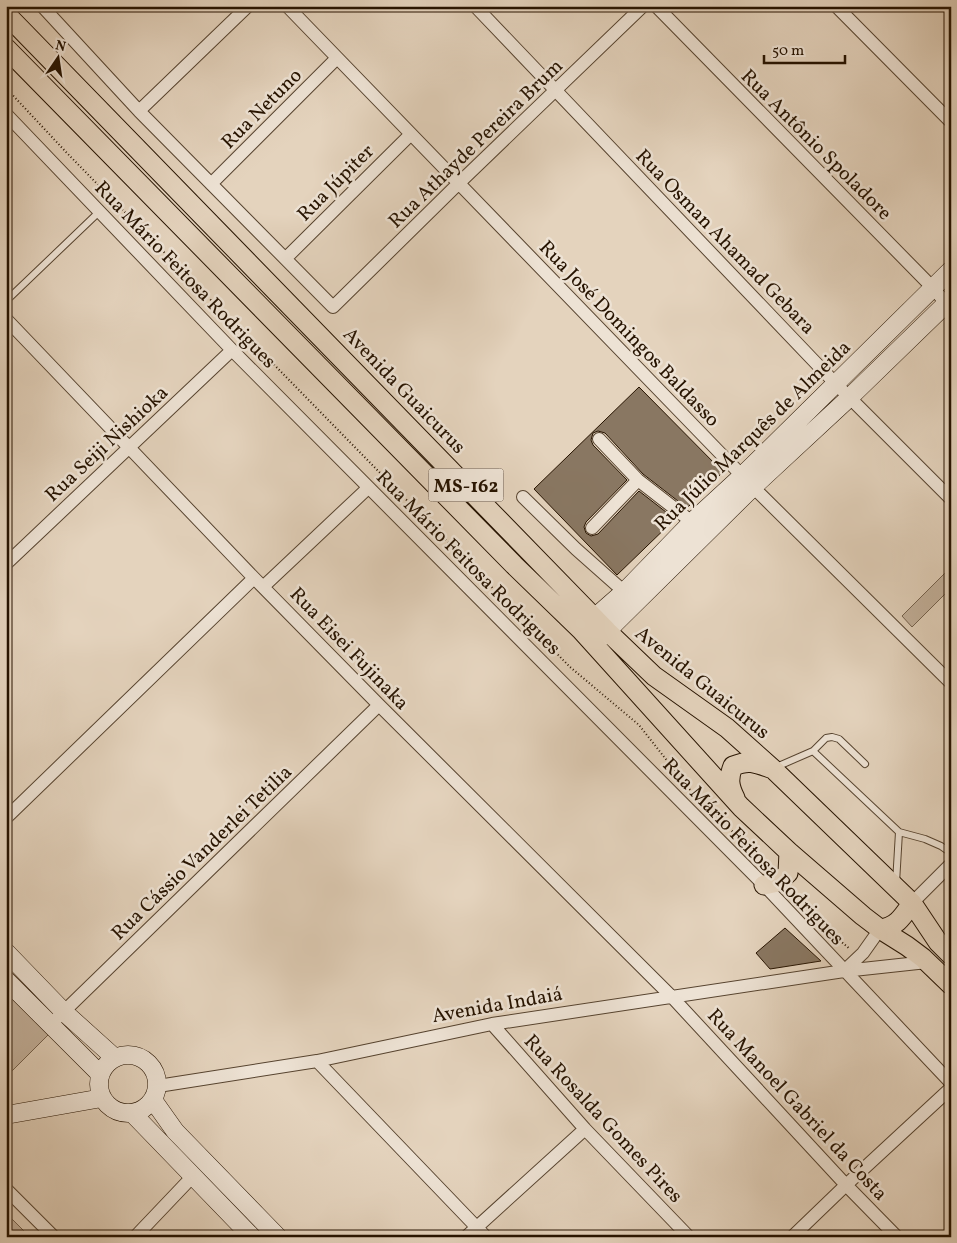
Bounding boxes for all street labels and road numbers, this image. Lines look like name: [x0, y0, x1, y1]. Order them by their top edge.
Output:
street label: Rua Athayde Pereira Brum: [383, 53, 570, 235]
street label: Rua Netuno: [216, 63, 309, 156]
street label: Rua Antônio Spoladore: [734, 64, 897, 227]
street label: Rua Júpiter: [292, 139, 381, 228]
street label: Rua Osman Ahamad Gebara: [628, 143, 821, 341]
street label: Rua Mário Feitosa Rodrigues: [87, 175, 282, 376]
street label: Rua José Domingos Baldasso: [532, 235, 725, 434]
street label: Avenida Guaicurus: [336, 322, 471, 461]
street label: Rua Júlio Marquês de Almeida: [649, 335, 858, 538]
street label: Rua Seiji Nishioka: [39, 380, 175, 509]
street label: Rua Mário Feitosa Rodrigues: [369, 465, 566, 662]
road number: MS-162: [428, 468, 504, 502]
street label: Rua Eisei Fujinaka: [282, 582, 415, 717]
street label: Avenida Guaicurus: [628, 620, 775, 747]
street label: Rua Mário Feitosa Rodrigues: [655, 752, 850, 953]
street label: Rua Cássio Vanderlei Tetilia: [106, 759, 299, 947]
street label: Avenida Indaiá: [430, 981, 565, 1031]
street label: Rua Manoel Gabriel da Costa: [700, 1003, 893, 1208]
street label: Rua Rosalda Gomes Pires: [517, 1029, 688, 1210]

